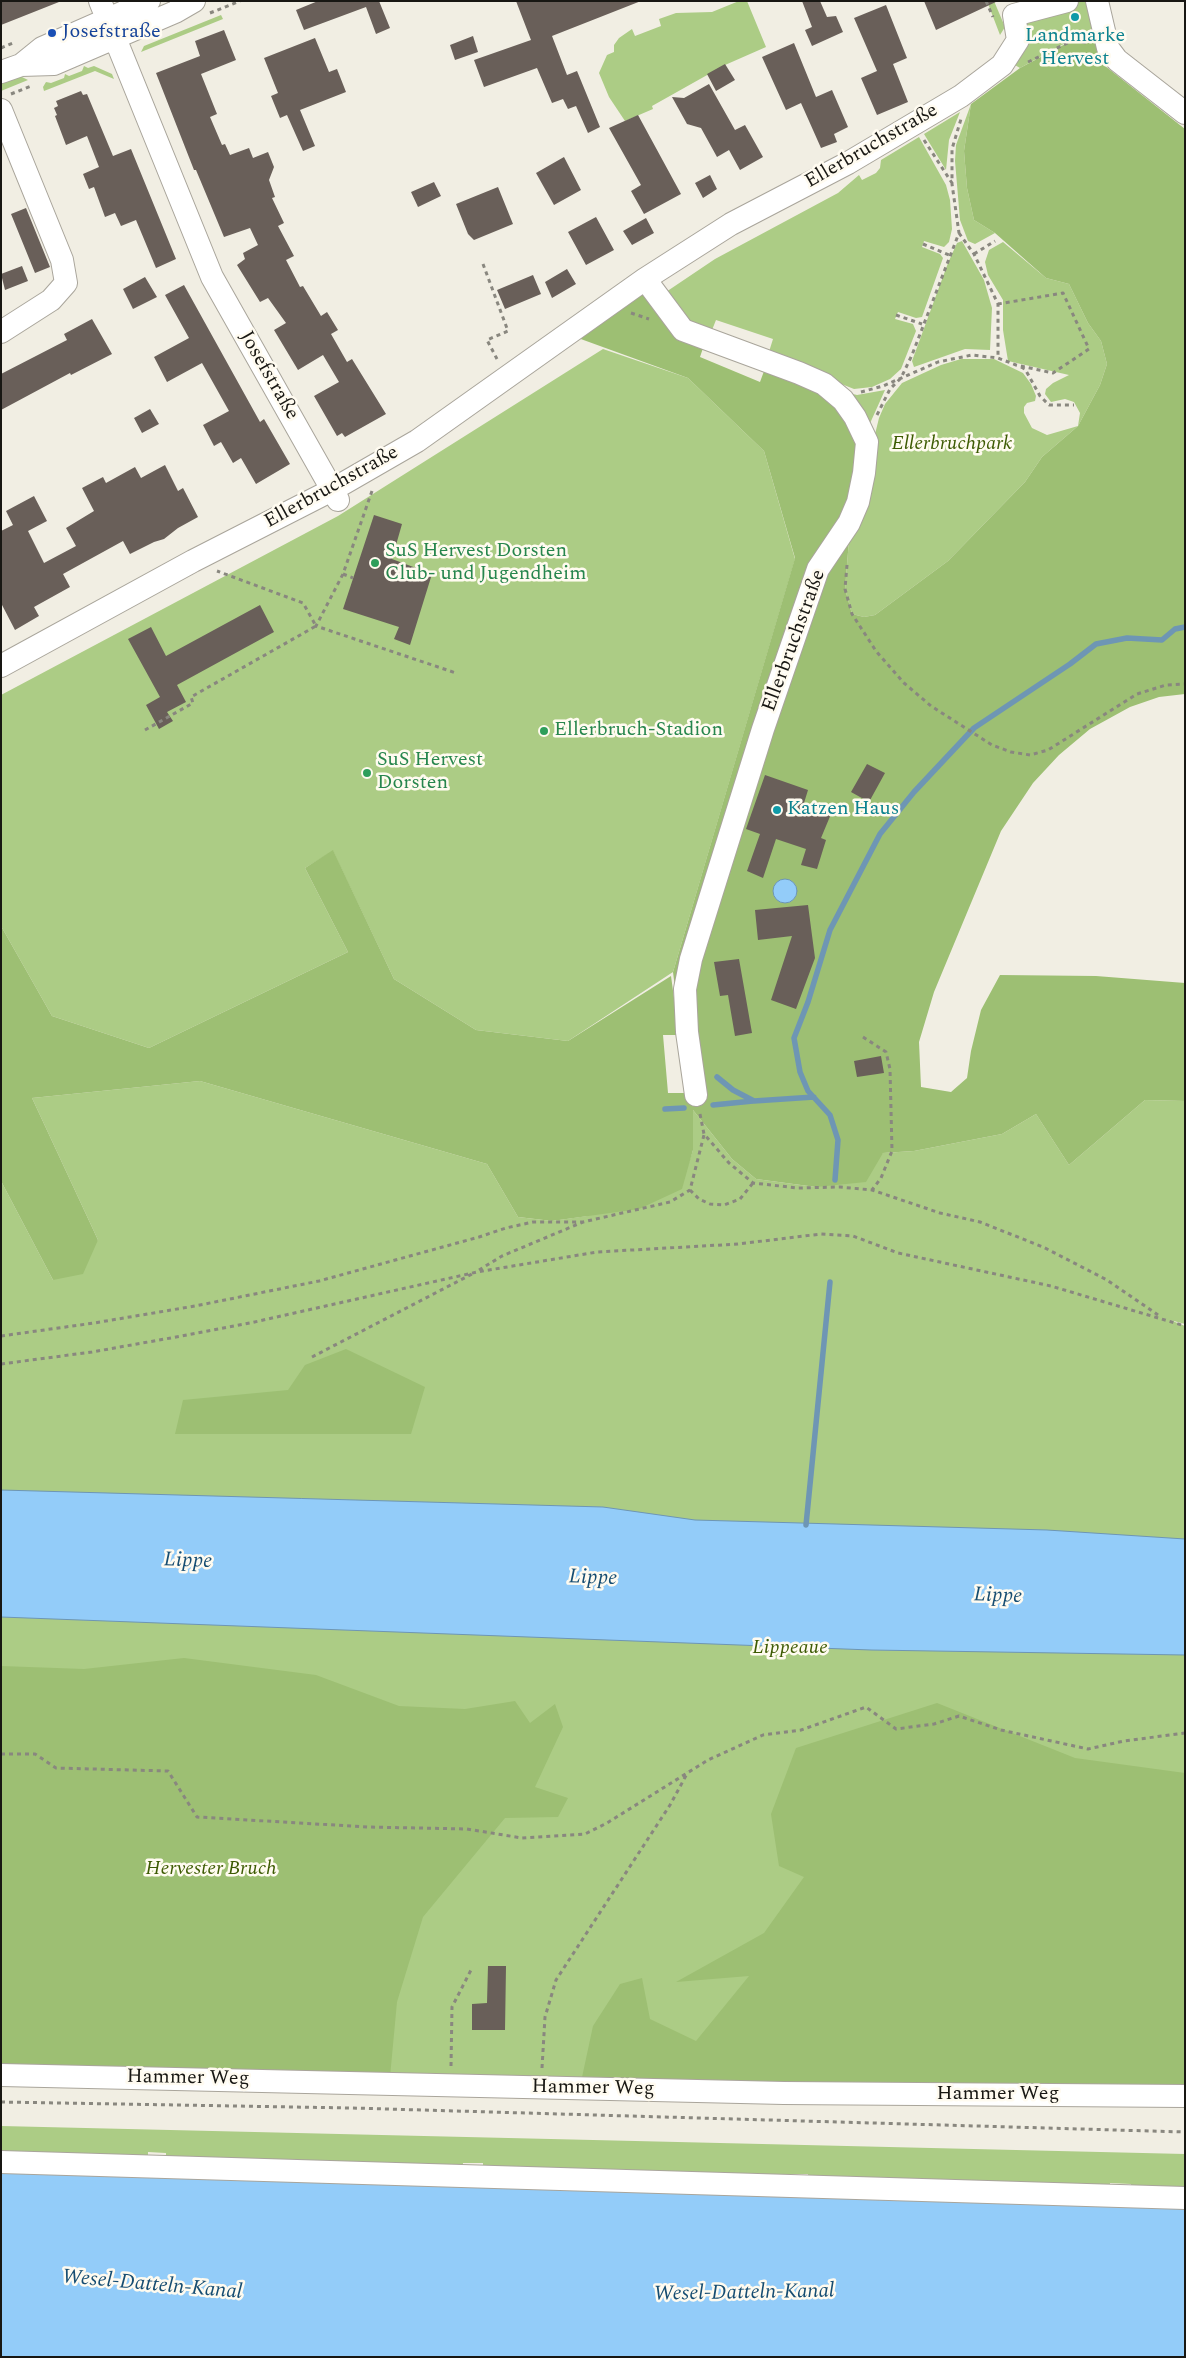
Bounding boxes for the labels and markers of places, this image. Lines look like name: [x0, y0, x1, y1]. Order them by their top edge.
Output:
marker: Landmarke Hervest: [1069, 11, 1081, 23]
place label: Josefstraße: [62, 21, 161, 45]
place label: Landmarke Hervest: [1025, 25, 1125, 72]
marker: Josefstraße: [46, 27, 58, 39]
place label: SuS Hervest Dorsten Club- und Jugendheim: [385, 540, 586, 587]
marker: SuS Hervest Dorsten Club- und Jugendheim: [369, 557, 381, 569]
place label: Ellerbruch-Stadion: [554, 719, 723, 743]
marker: Ellerbruch-Stadion: [538, 725, 550, 737]
place label: SuS Hervest Dorsten: [377, 749, 483, 796]
marker: SuS Hervest Dorsten: [361, 767, 373, 779]
place label: Katzen Haus: [787, 798, 899, 822]
marker: Katzen Haus: [771, 804, 783, 816]

